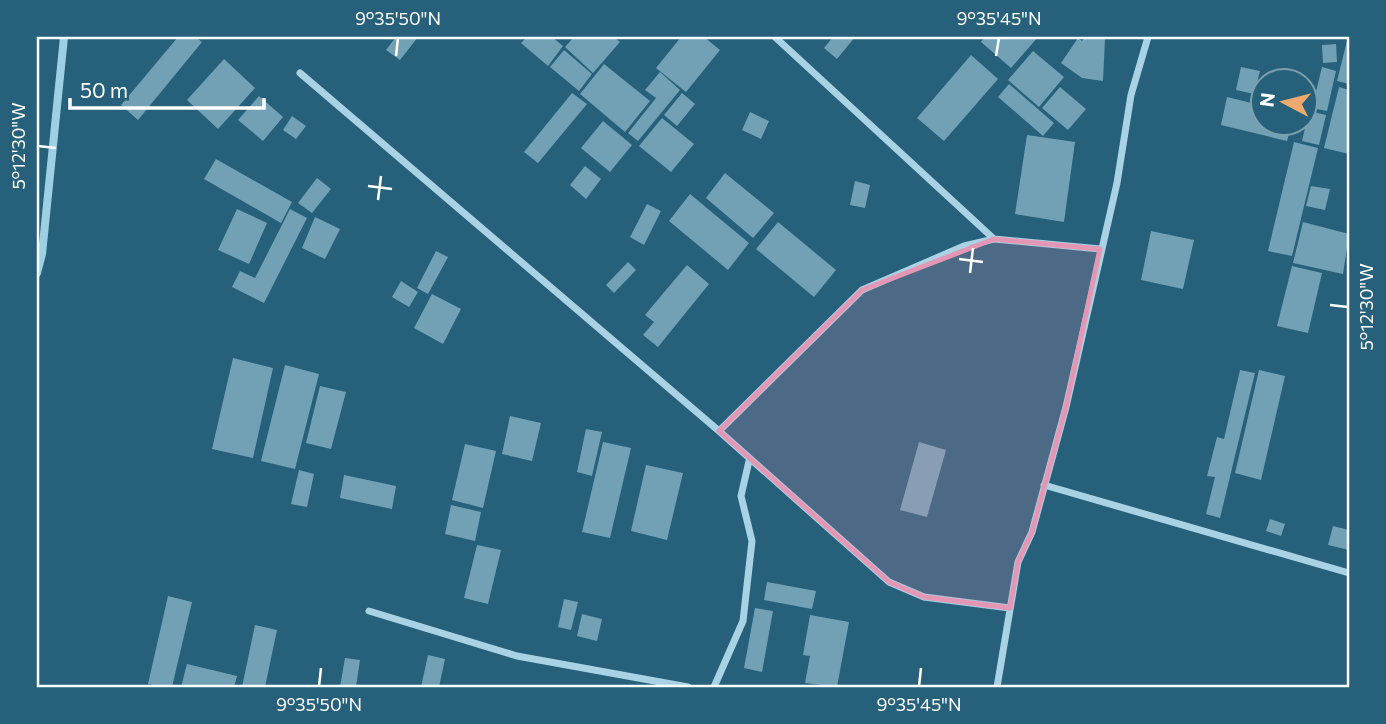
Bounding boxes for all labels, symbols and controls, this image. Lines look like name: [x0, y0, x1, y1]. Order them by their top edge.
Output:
text: 9°35'50"N: [355, 7, 441, 29]
text: 9°35'45"N: [956, 7, 1042, 29]
scale bar: [70, 66, 264, 110]
north arrow: [1250, 66, 1320, 136]
text: 50 m: [80, 77, 128, 102]
text: N: [1254, 91, 1279, 108]
text: 5°12'30"W: [7, 102, 29, 190]
text: 5°12'30"W: [1355, 263, 1377, 351]
text: 9°35'50"N: [276, 693, 362, 715]
text: 9°35'45"N: [876, 693, 962, 715]

